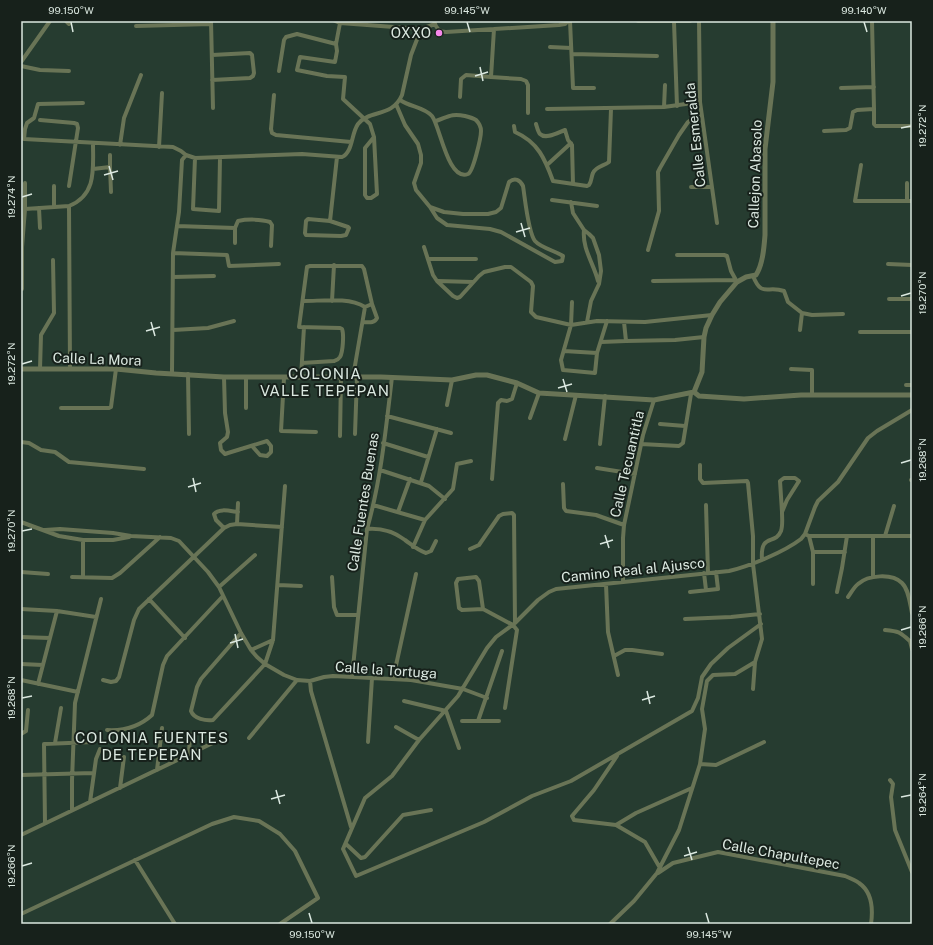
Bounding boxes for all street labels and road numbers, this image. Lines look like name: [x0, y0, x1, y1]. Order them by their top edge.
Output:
street label: Calle Esmeralda: [682, 82, 708, 188]
street label: Callejon Abasolo: [745, 119, 765, 229]
street label: Calle La Mora: [52, 349, 142, 369]
street label: Calle Tecuantitla: [607, 409, 647, 519]
street label: Calle Fuentes Buenas: [344, 431, 382, 573]
street label: Camino Real al Ajusco: [560, 554, 706, 586]
street label: Calle la Tortuga: [335, 658, 437, 682]
street label: Calle Chapultepec: [721, 836, 841, 872]

